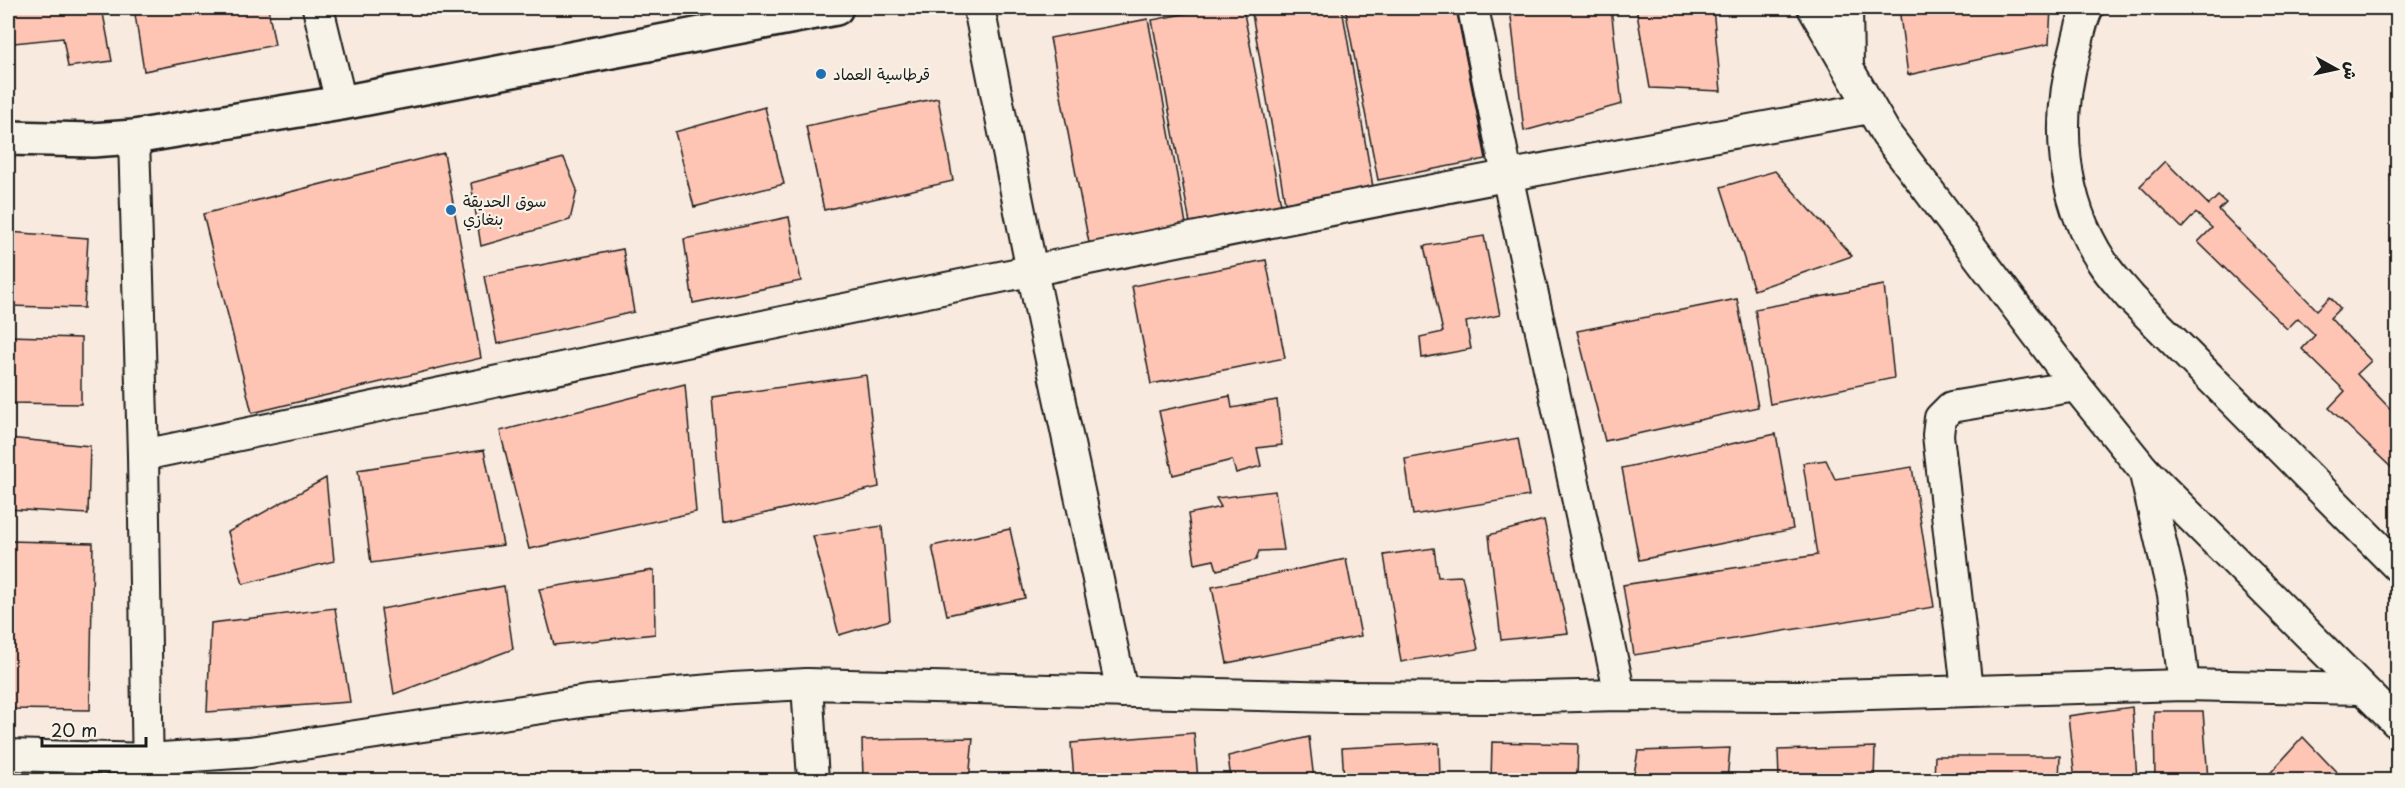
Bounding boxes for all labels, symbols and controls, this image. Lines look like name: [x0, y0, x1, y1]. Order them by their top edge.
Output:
north arrow: [2306, 39, 2366, 99]
place label: قرطاسية العماد: [833, 61, 930, 85]
text: ش: [2339, 61, 2365, 82]
marker: قرطاسية العماد: [814, 67, 828, 81]
place label: سوق الحديقة بنغازي: [463, 188, 547, 231]
marker: سوق الحديقة بنغازي: [444, 203, 458, 217]
scale bar: [42, 710, 146, 748]
text: 20 m: [51, 716, 97, 743]

